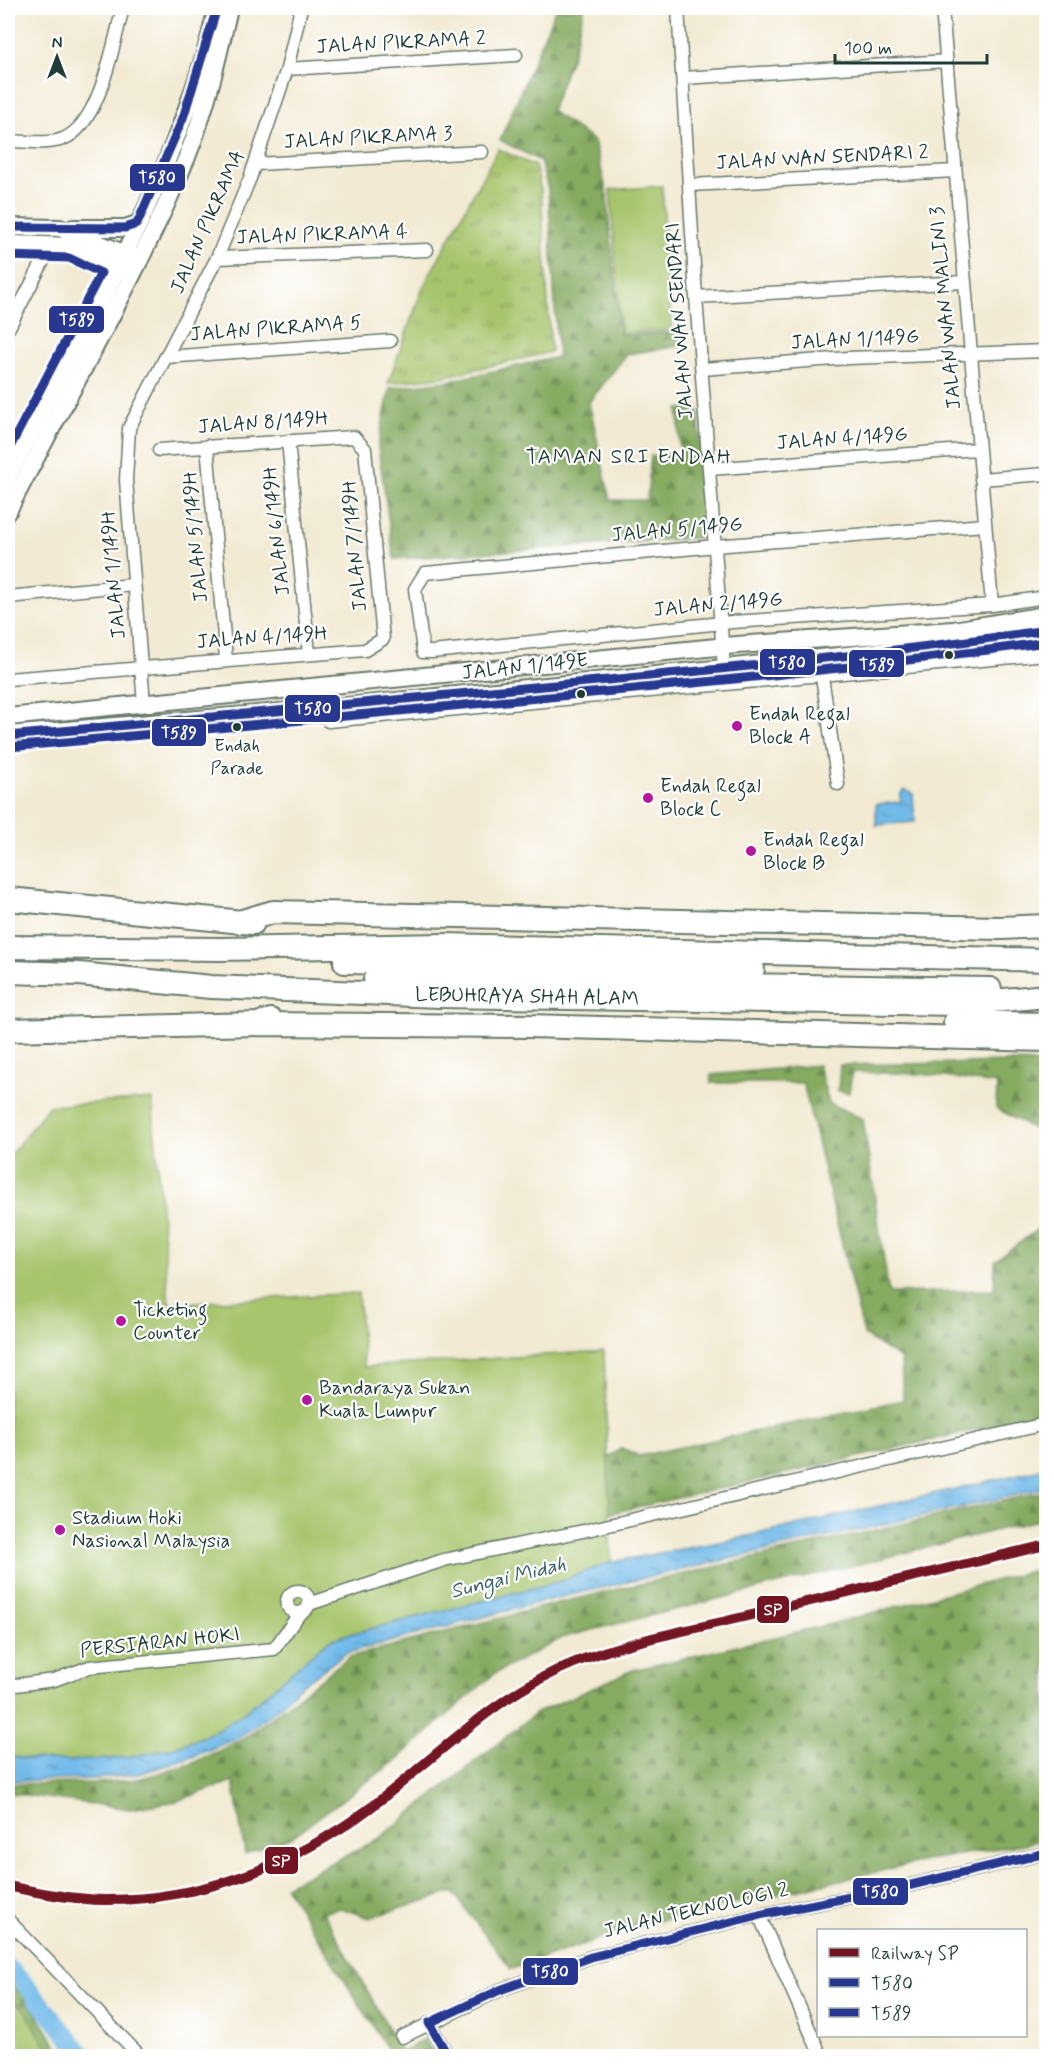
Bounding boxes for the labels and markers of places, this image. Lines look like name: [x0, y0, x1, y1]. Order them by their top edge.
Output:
unlabelled marker: [943, 649, 955, 661]
unlabelled marker: [575, 688, 587, 700]
place label: Endah Regal Block A: [749, 701, 850, 751]
marker: Endah Regal Block A: [730, 719, 744, 733]
marker: Endah Parade: [231, 721, 243, 733]
place label: Endah Parade: [211, 734, 264, 781]
place label: Endah Regal Block C: [660, 773, 761, 823]
marker: Endah Regal Block C: [641, 791, 655, 805]
place label: Endah Regal Block B: [763, 827, 864, 877]
marker: Endah Regal Block B: [744, 844, 758, 858]
place label: Ticketing Counter: [133, 1297, 207, 1347]
marker: Ticketing Counter: [114, 1314, 128, 1328]
place label: Bandaraya Sukan Kuala Lumpur: [319, 1375, 471, 1425]
marker: Bandaraya Sukan Kuala Lumpur: [300, 1393, 314, 1407]
place label: Stadium Hoki Nasional Malaysia: [72, 1505, 230, 1555]
marker: Stadium Hoki Nasional Malaysia: [53, 1523, 67, 1537]

